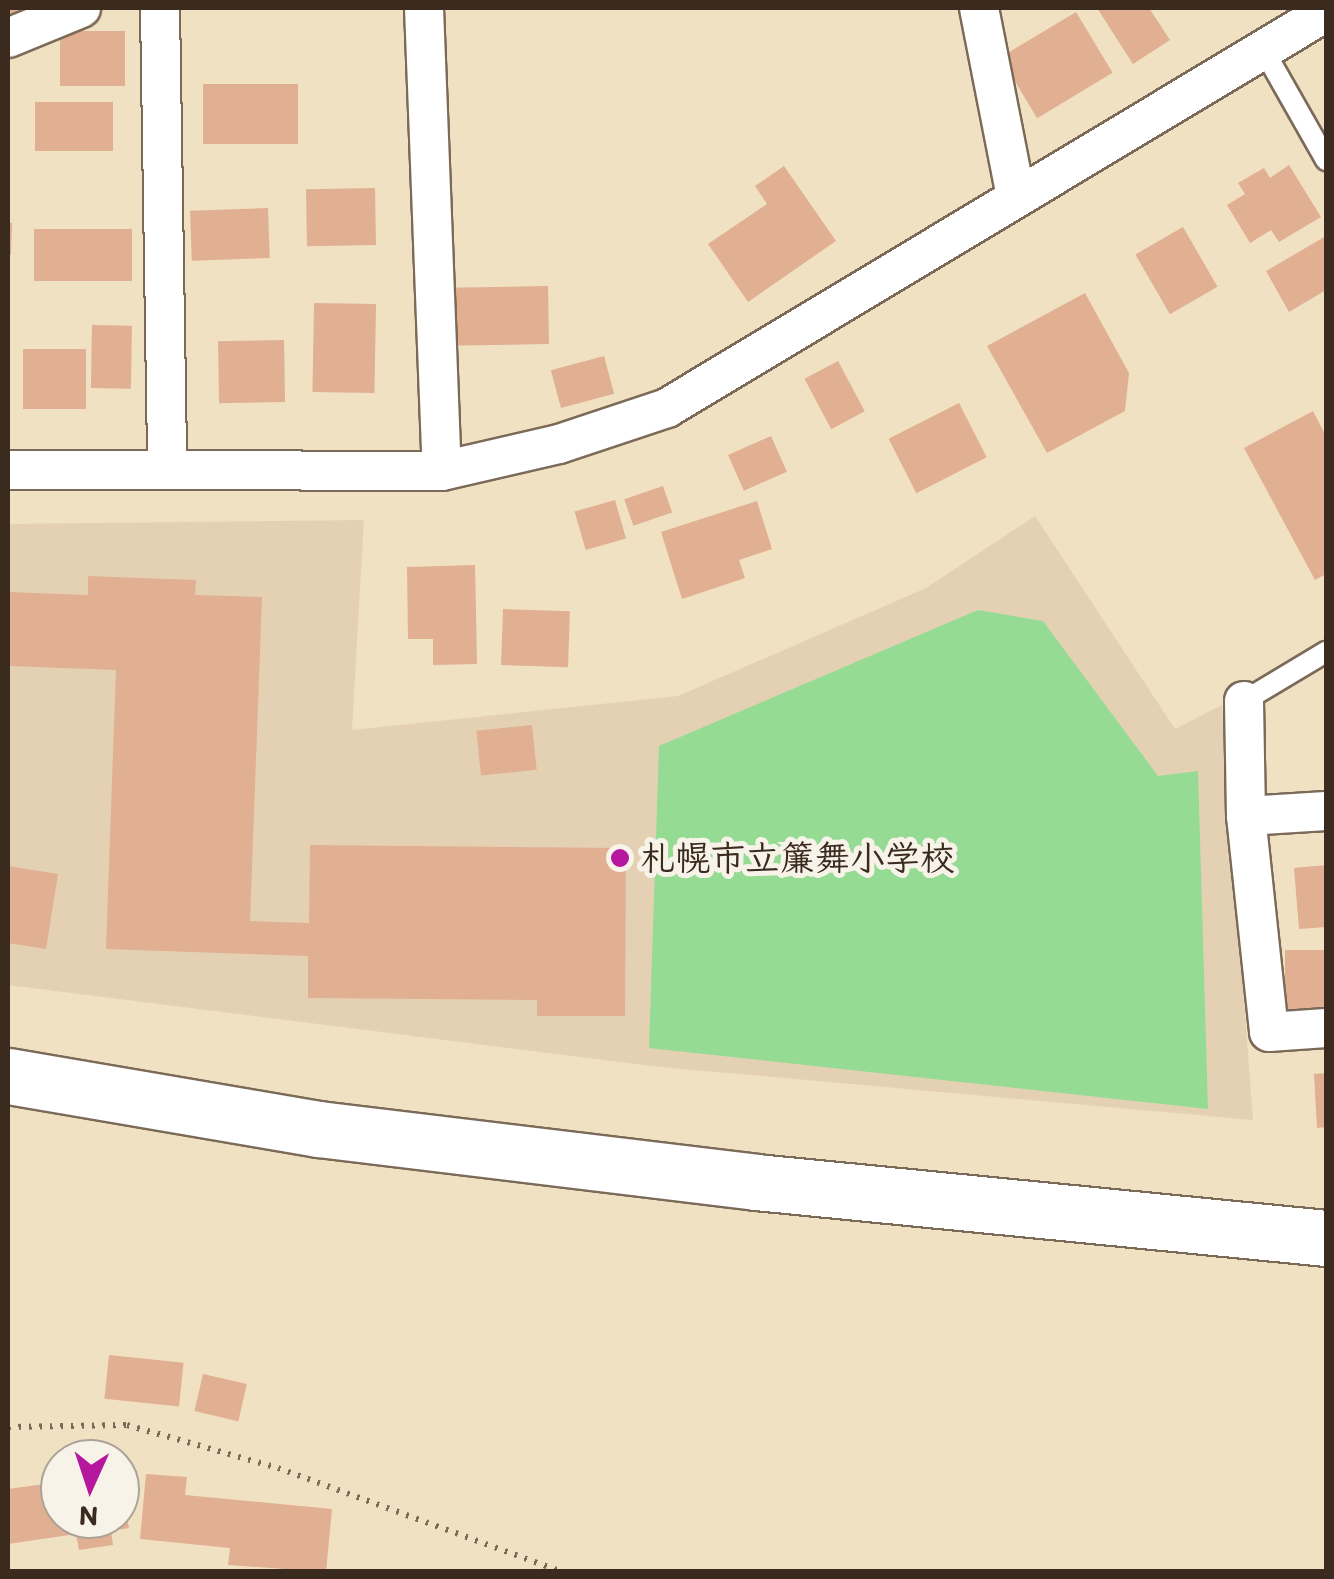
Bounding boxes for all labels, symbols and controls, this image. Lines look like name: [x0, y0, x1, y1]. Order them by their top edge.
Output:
place label: 札幌市立簾舞小学校: [640, 837, 955, 879]
marker: 札幌市立簾舞小学校: [609, 847, 631, 869]
north arrow: [40, 1439, 140, 1539]
text: N: [78, 1499, 99, 1534]

